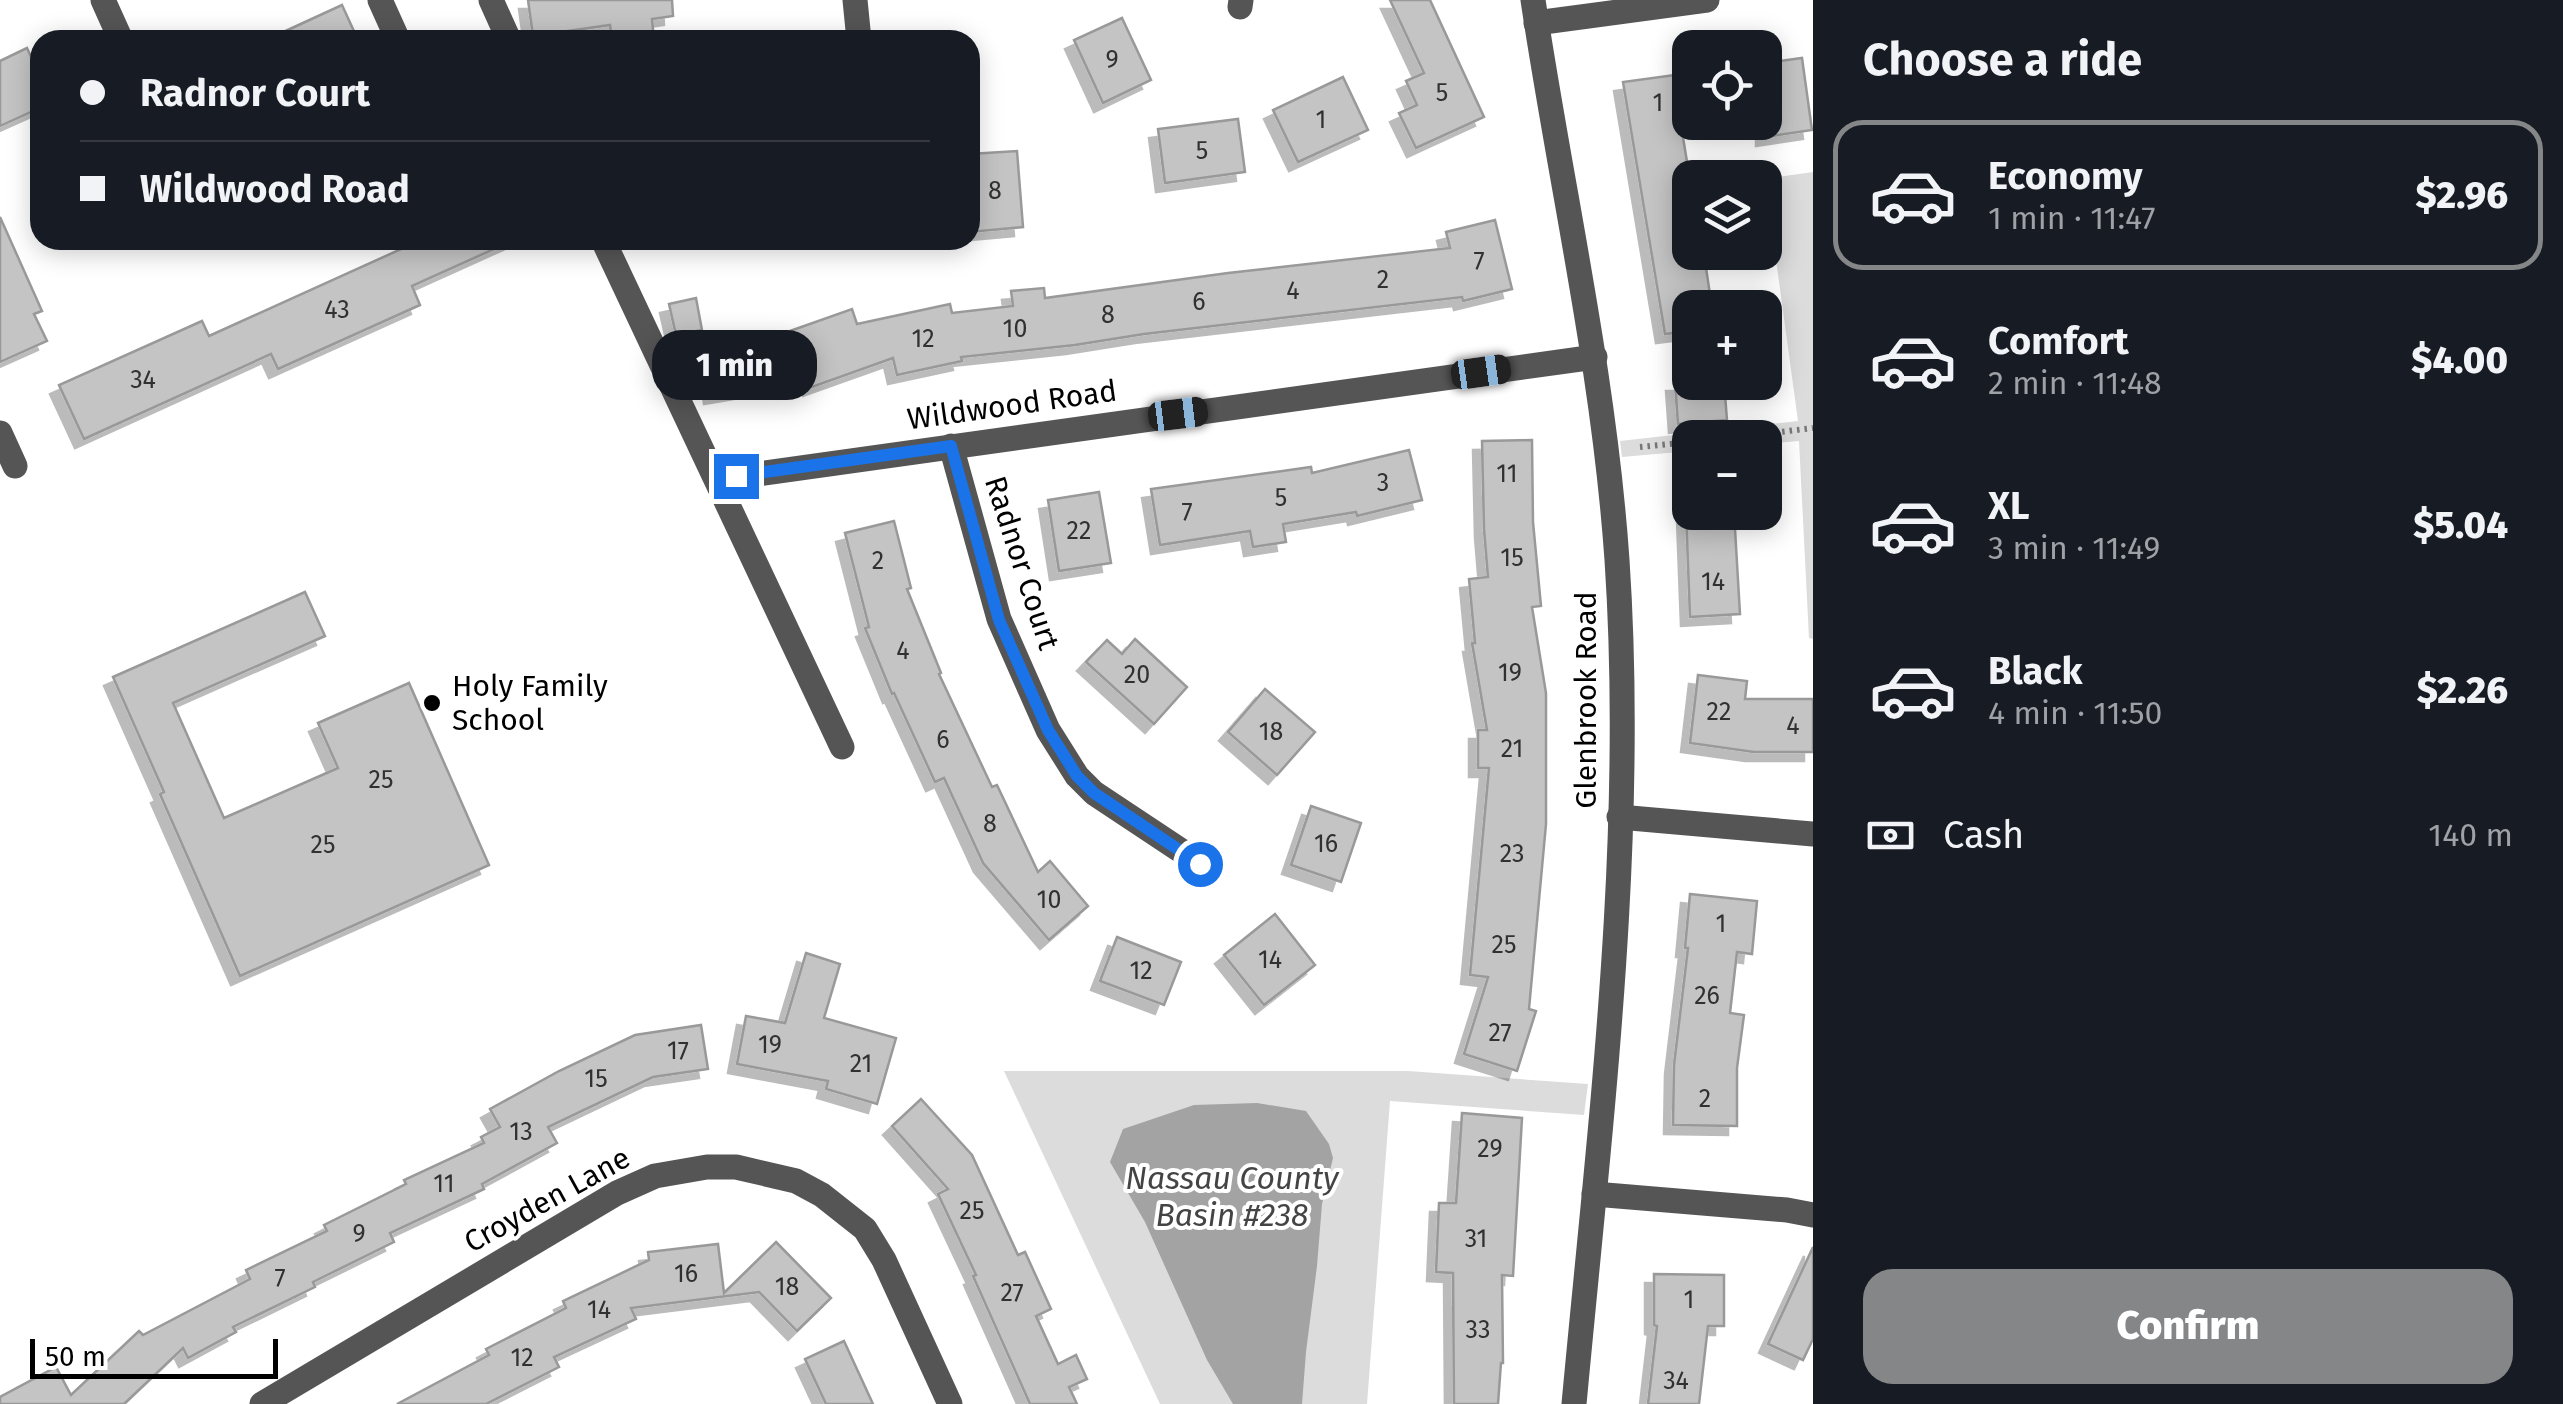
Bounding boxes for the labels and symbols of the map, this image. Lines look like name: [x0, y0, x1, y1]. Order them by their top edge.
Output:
house number: 9: [1105, 45, 1119, 75]
house number: 5: [1436, 78, 1448, 108]
house number: 1: [1653, 88, 1663, 118]
house number: 1: [1316, 105, 1326, 135]
house number: 5: [1196, 136, 1208, 166]
house number: 8: [988, 176, 1002, 206]
house number: 7: [1473, 246, 1485, 276]
house number: 2: [1377, 265, 1389, 295]
house number: 4: [1286, 276, 1300, 306]
house number: 6: [1192, 287, 1206, 317]
house number: 43: [324, 295, 350, 325]
house number: 8: [1101, 300, 1115, 330]
house number: 10: [1003, 314, 1027, 344]
house number: 12: [911, 324, 935, 354]
callout: 1 min: [654, 331, 818, 401]
car: [1449, 353, 1513, 391]
house number: 34: [130, 365, 156, 395]
street label: Wildwood Road: [905, 372, 1119, 438]
car: [1146, 395, 1210, 433]
route end: [714, 454, 759, 499]
house number: 11: [1496, 459, 1518, 489]
house number: 3: [1377, 468, 1389, 498]
street label: Radnor Court: [977, 472, 1067, 654]
house number: 5: [1275, 483, 1287, 513]
house number: 7: [1181, 497, 1193, 527]
house number: 22: [1067, 516, 1091, 546]
house number: 15: [1500, 543, 1524, 573]
house number: 2: [872, 546, 884, 576]
house number: 14: [1701, 567, 1725, 597]
street label: Glenbrook Road: [1568, 591, 1604, 809]
house number: 4: [896, 636, 910, 666]
house number: 19: [1498, 658, 1522, 688]
house number: 20: [1124, 660, 1150, 690]
place label: Holy Family School: [452, 668, 608, 738]
marker: Holy Family School: [421, 692, 443, 714]
house number: 22: [1707, 697, 1731, 727]
house number: 4: [1786, 711, 1800, 741]
house number: 18: [1259, 717, 1283, 747]
house number: 6: [936, 725, 950, 755]
house number: 21: [1501, 734, 1523, 764]
house number: 25: [369, 765, 393, 795]
house number: 8: [983, 809, 997, 839]
house number: 16: [1314, 829, 1338, 859]
house number: 25: [311, 830, 335, 860]
house number: 23: [1500, 839, 1524, 869]
route start: [1178, 842, 1223, 887]
house number: 10: [1037, 885, 1061, 915]
house number: 1: [1716, 909, 1726, 939]
house number: 25: [1492, 930, 1516, 960]
house number: 14: [1258, 945, 1282, 975]
house number: 12: [1129, 956, 1153, 986]
house number: 26: [1694, 981, 1720, 1011]
house number: 27: [1488, 1018, 1512, 1048]
house number: 19: [758, 1030, 782, 1060]
house number: 17: [667, 1036, 689, 1066]
house number: 21: [850, 1049, 872, 1079]
house number: 15: [584, 1064, 608, 1094]
house number: 2: [1699, 1084, 1711, 1114]
house number: 13: [509, 1117, 533, 1147]
house number: 29: [1477, 1134, 1503, 1164]
street label: Croyden Lane: [458, 1140, 636, 1260]
water label: Nassau County Basin #238: [1125, 1159, 1340, 1234]
house number: 11: [433, 1169, 455, 1199]
house number: 25: [960, 1196, 984, 1226]
house number: 9: [352, 1219, 366, 1249]
house number: 31: [1465, 1224, 1487, 1254]
house number: 16: [674, 1259, 698, 1289]
house number: 7: [274, 1263, 286, 1293]
house number: 18: [775, 1272, 799, 1302]
house number: 27: [1000, 1278, 1024, 1308]
house number: 1: [1684, 1285, 1694, 1315]
house number: 14: [587, 1295, 611, 1325]
house number: 33: [1466, 1315, 1490, 1345]
scale bar: [30, 1334, 278, 1378]
house number: 12: [510, 1343, 534, 1373]
house number: 34: [1663, 1366, 1689, 1396]

